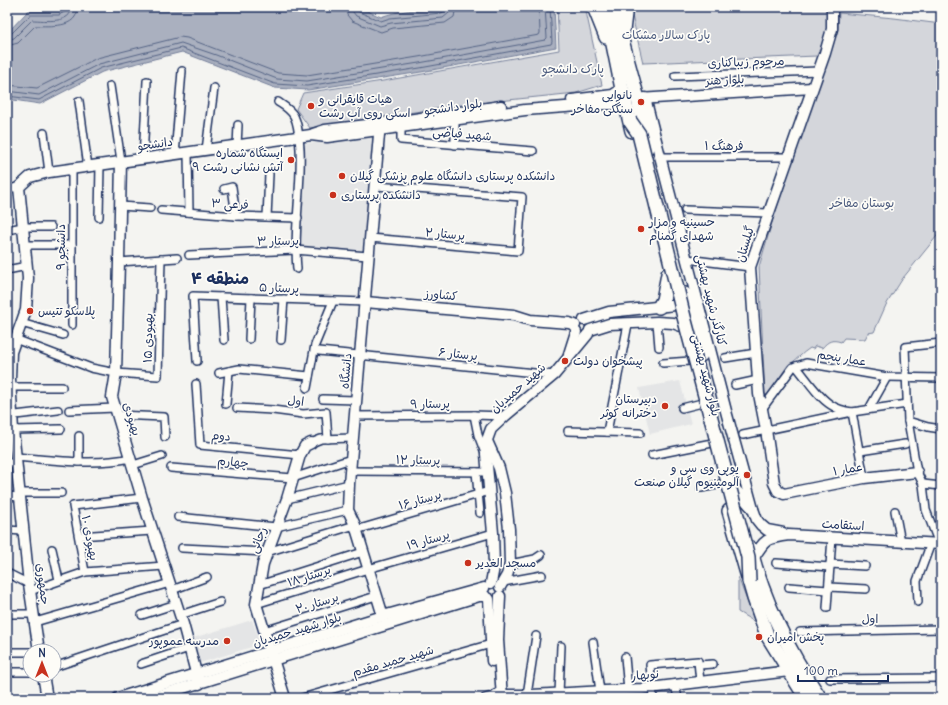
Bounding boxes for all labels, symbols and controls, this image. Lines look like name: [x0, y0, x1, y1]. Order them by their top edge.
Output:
park label: پارک سالار مشکات: [622, 27, 710, 43]
street label: مرحوم زیباکناری: [707, 53, 785, 72]
park label: پارک دانشجو: [541, 61, 604, 77]
street label: بلوار هنر: [704, 71, 745, 89]
place label: نانوایی سنگکی مفاخر: [571, 87, 633, 117]
place label: هیات قایقرانی و اسکی روی آب رشت: [318, 91, 411, 121]
street label: بلوار دانشجو: [422, 95, 483, 119]
marker: نانوایی سنگکی مفاخر: [636, 97, 646, 107]
marker: هیات قایقرانی و اسکی روی آب رشت: [306, 101, 316, 111]
street label: شهید فیاضی: [432, 123, 492, 145]
street label: دانشجو: [135, 134, 174, 155]
street label: فرهنگ ۱: [704, 138, 744, 153]
place label: ایستگاه شماره ۹ آتش نشانی رشت: [192, 145, 284, 175]
marker: ایستگاه شماره ۹ آتش نشانی رشت: [286, 155, 296, 165]
place label: دانشکده پرستاری دانشگاه علوم پزشکی گیلان: [350, 168, 555, 185]
marker: دانشکده پرستاری دانشگاه علوم پزشکی گیلان: [337, 171, 347, 181]
place label: دانشکده پرستاری: [341, 187, 421, 203]
marker: دانشکده پرستاری: [328, 190, 338, 200]
street label: فرعی ۳: [211, 195, 249, 213]
park label: بوستان مفاخر: [829, 195, 894, 211]
place label: حسینیه و مزار شهدای گمنام: [648, 214, 715, 245]
street label: دانشجو ۹: [53, 224, 69, 270]
street label: پرستار ۲: [424, 224, 466, 244]
marker: حسینیه و مزار شهدای گمنام: [636, 224, 646, 234]
street label: گیلستان: [732, 224, 757, 264]
street label: پرستار ۳: [257, 233, 299, 249]
street label: کنارگذر شهید بهشتی: [692, 252, 730, 348]
district label: منطقه ۴: [191, 268, 249, 288]
street label: پرستار ۵: [259, 279, 299, 297]
street label: کشاورز: [423, 286, 458, 304]
place label: پلاسکو تتیس: [38, 303, 95, 319]
marker: پلاسکو تتیس: [25, 306, 35, 316]
street label: بهبودی ۱۵: [140, 313, 156, 363]
street label: بلوار شهید بهشتی: [688, 332, 724, 418]
street label: پرستار ۶: [438, 344, 478, 364]
street label: عمار پنجم: [816, 346, 868, 371]
street label: دانشگاه: [336, 352, 355, 389]
place label: پیشخوان دولت: [573, 353, 643, 369]
marker: پیشخوان دولت: [560, 356, 570, 366]
street label: شهید حمیدیان: [487, 359, 548, 416]
place label: دبیرستان دخترانه کوثر: [600, 391, 657, 420]
street label: اول: [287, 392, 305, 410]
street label: پرستار ۹: [410, 396, 450, 412]
street label: بهبودی: [119, 400, 145, 438]
marker: دبیرستان دخترانه کوثر: [660, 401, 670, 411]
street label: دوم: [210, 427, 231, 446]
street label: پرستار ۱۲: [396, 452, 440, 468]
street label: چهارم: [216, 453, 249, 472]
street label: عمار ۱: [832, 459, 864, 479]
place label: یوپی وی سی و آلومینیوم گیلان صنعت: [634, 460, 740, 491]
marker: یوپی وی سی و آلومینیوم گیلان صنعت: [742, 470, 752, 480]
street label: پرستار ۱۶: [397, 486, 443, 514]
street label: بهبودی ۱۰: [78, 514, 102, 562]
street label: استقامت: [821, 516, 865, 533]
street label: رجائی: [246, 524, 270, 556]
street label: پرستار ۱۹: [405, 526, 451, 554]
place label: مسجد الغدیر: [475, 555, 536, 571]
marker: مسجد الغدیر: [463, 558, 473, 568]
street label: پرستار ۱۸: [285, 561, 333, 591]
street label: جمهوری: [33, 562, 53, 606]
street label: پرستار ۲۰: [294, 589, 340, 617]
street label: بلوار شهید حمیدیان: [251, 609, 343, 651]
street label: اول: [862, 611, 878, 627]
place label: پخش امیران: [767, 629, 824, 645]
marker: پخش امیران: [754, 632, 764, 642]
place label: مدرسه عموپور: [148, 633, 219, 649]
marker: مدرسه عموپور: [222, 636, 232, 646]
street label: شهید حمید مقدم: [350, 642, 436, 681]
north arrow: [22, 643, 62, 683]
text: N: [38, 646, 46, 660]
scale bar: [798, 657, 888, 683]
text: 100 m: [804, 663, 838, 678]
street label: نوبهار: [629, 666, 660, 684]

